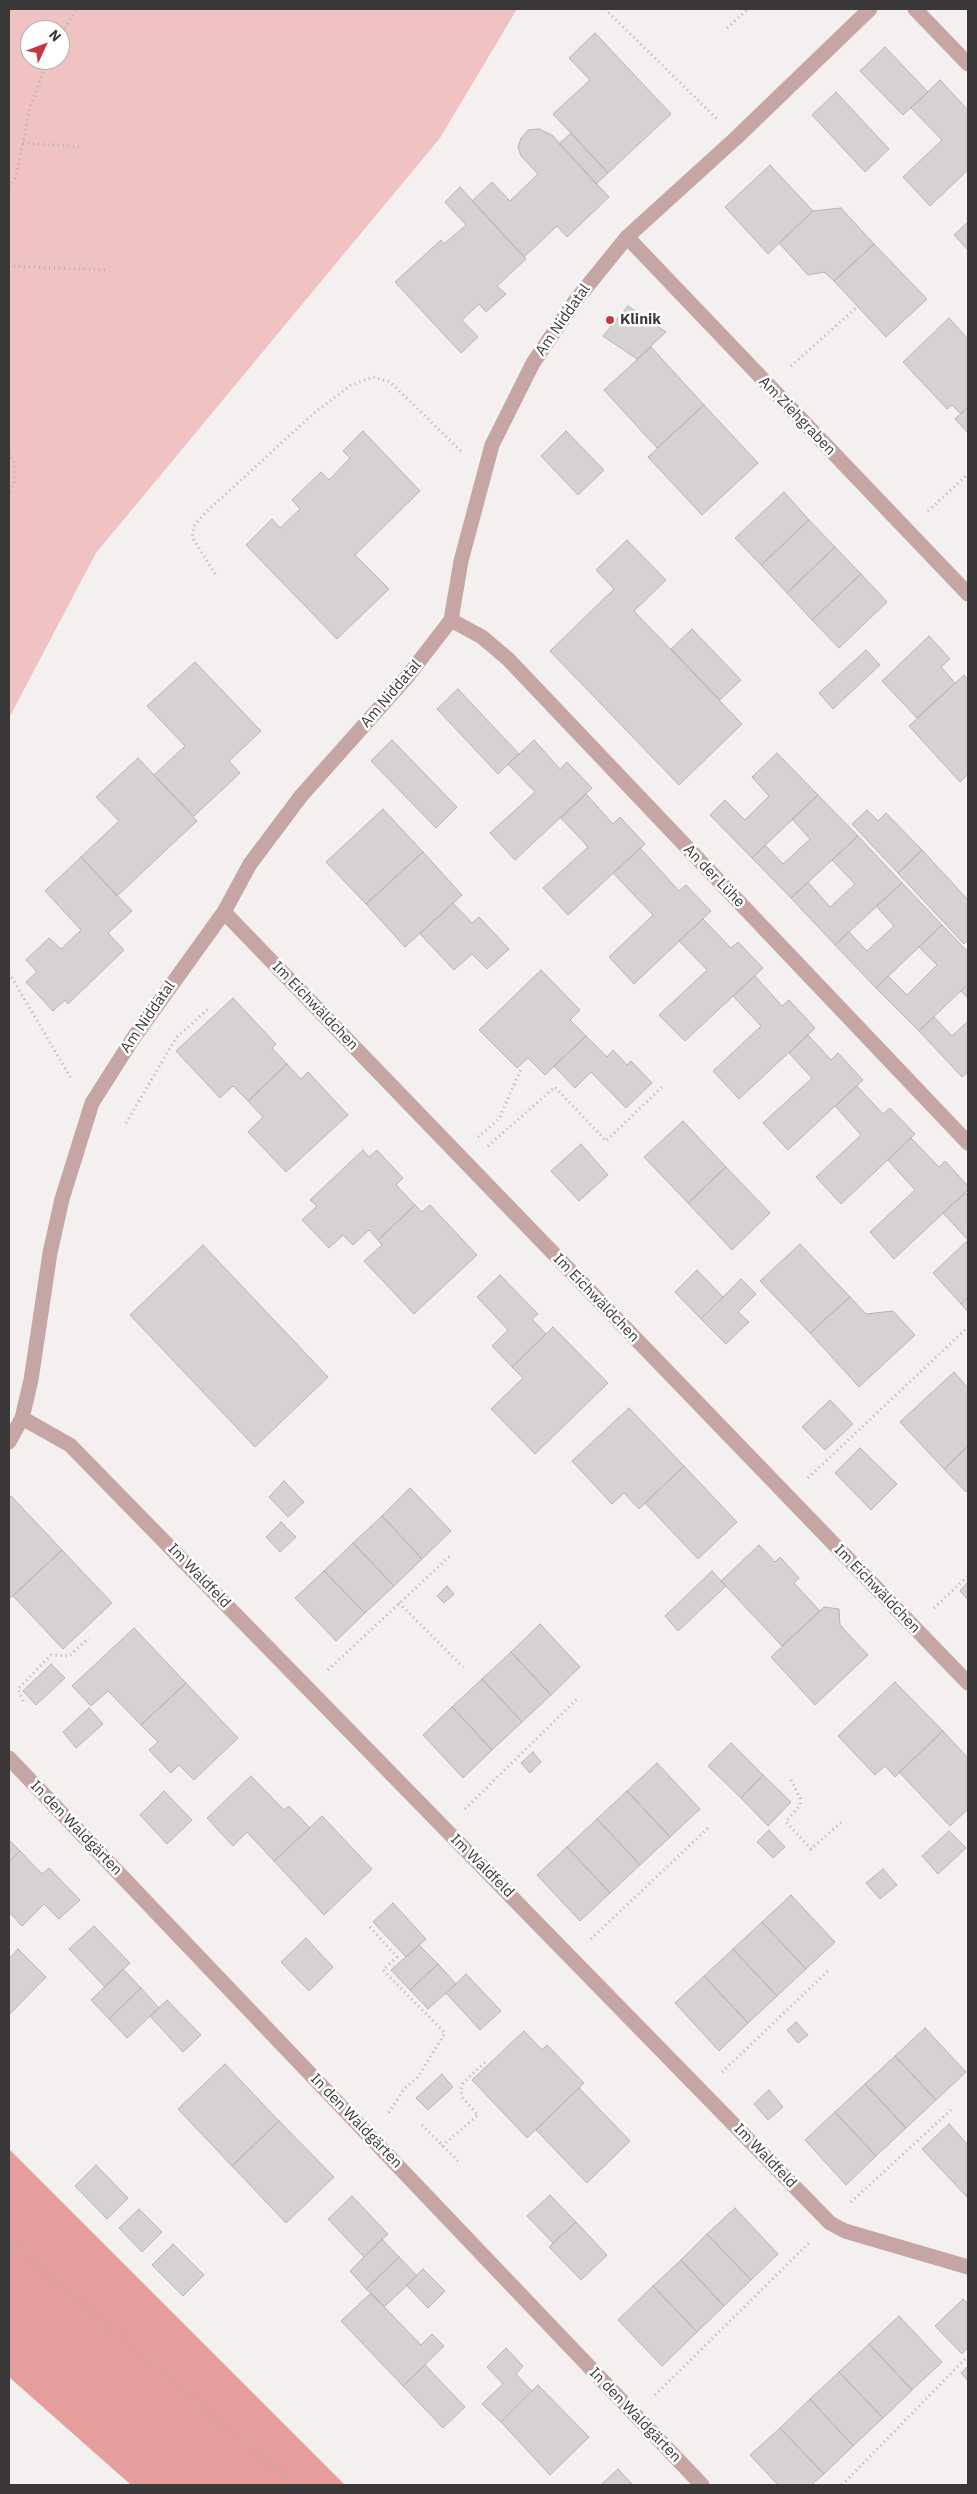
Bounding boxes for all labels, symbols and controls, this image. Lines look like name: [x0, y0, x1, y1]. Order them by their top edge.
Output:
north arrow: [20, 20, 70, 70]
text: N: [45, 26, 65, 45]
street label: Am Niddatal: [532, 281, 594, 359]
place label: Klinik: [620, 311, 661, 329]
marker: Klinik: [604, 314, 616, 326]
street label: Am Ziehgraben: [755, 373, 839, 459]
street label: Am Niddatal: [357, 657, 425, 731]
street label: An der Lühe: [680, 841, 748, 911]
street label: Im Eichwäldchen: [268, 958, 362, 1054]
street label: Am Niddatal: [117, 978, 179, 1056]
street label: Im Eichwäldchen: [549, 1250, 643, 1346]
street label: Im Waldfeld: [164, 1540, 234, 1612]
street label: Im Eichwäldchen: [830, 1541, 924, 1637]
street label: In den Waldgärten: [26, 1777, 126, 1879]
street label: Im Waldfeld: [446, 1830, 518, 1902]
street label: In den Waldgärten: [306, 2070, 406, 2172]
street label: Im Waldfeld: [730, 2120, 800, 2192]
street label: In den Waldgärten: [585, 2364, 685, 2466]

